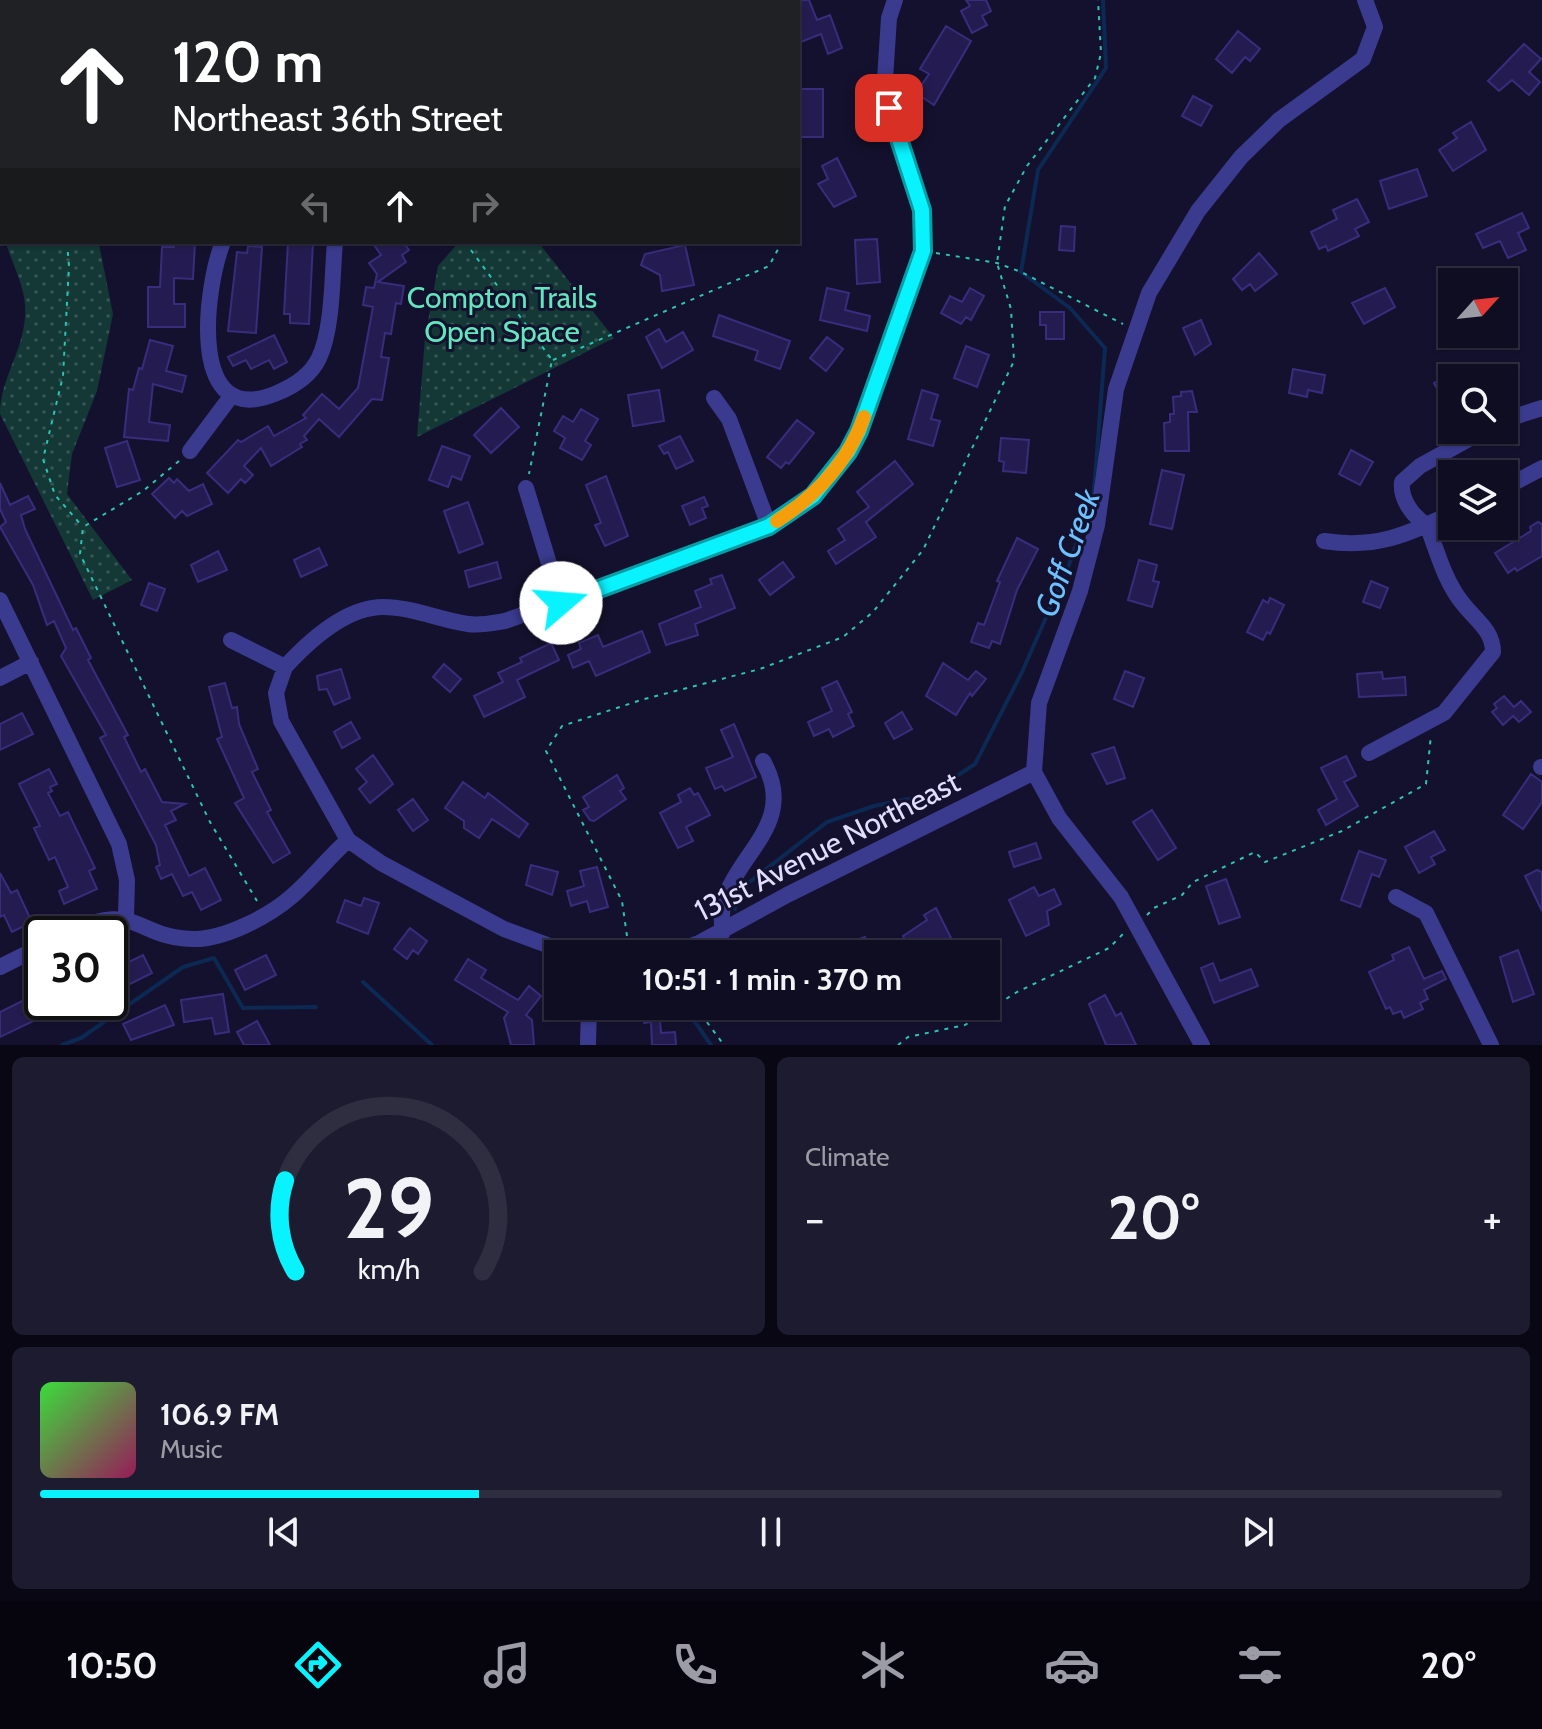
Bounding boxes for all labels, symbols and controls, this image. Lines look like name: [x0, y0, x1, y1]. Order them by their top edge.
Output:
text: 120 m: [172, 28, 323, 96]
icon: ahead: [40, 32, 144, 136]
pin: [855, 74, 923, 142]
icon: arrive: [867, 86, 911, 130]
text: Northeast 36th Street: [172, 96, 503, 140]
icon: left: [294, 184, 338, 228]
icon: ahead: [378, 184, 422, 228]
icon: right: [462, 184, 506, 228]
north arrow: [1438, 268, 1518, 348]
map controls: [1438, 268, 1518, 540]
park label: Compton Trails Open Space: [407, 279, 597, 350]
button: search: [1438, 364, 1518, 444]
button: layers: [1438, 460, 1518, 540]
water label: Goff Creek: [1026, 483, 1108, 622]
position arrow: [519, 561, 603, 645]
street label: 131st Avenue Northeast: [688, 763, 966, 929]
speed limit sign: 30: [24, 916, 128, 1020]
text: 10:51 · 1 min · 370 m: [642, 961, 902, 998]
text: Climate: [805, 1141, 890, 1173]
text: 29: [343, 1158, 434, 1259]
text: 20°: [1108, 1181, 1199, 1254]
text: −: [805, 1192, 824, 1245]
text: +: [1483, 1192, 1502, 1245]
text: km/h: [357, 1251, 420, 1286]
text: 106.9 FM: [160, 1396, 279, 1433]
text: Music: [160, 1433, 223, 1465]
icon: previous: [262, 1510, 306, 1554]
icon: pause: [749, 1510, 793, 1554]
icon: next: [1236, 1510, 1280, 1554]
icon: directions: [290, 1637, 346, 1693]
icon: music: [479, 1637, 535, 1693]
icon: phone: [667, 1637, 723, 1693]
icon: climate: [855, 1637, 911, 1693]
icon: car: [1044, 1637, 1100, 1693]
icon: filters: [1232, 1637, 1288, 1693]
text: 10:50: [66, 1643, 158, 1687]
text: 20°: [1421, 1643, 1476, 1687]

